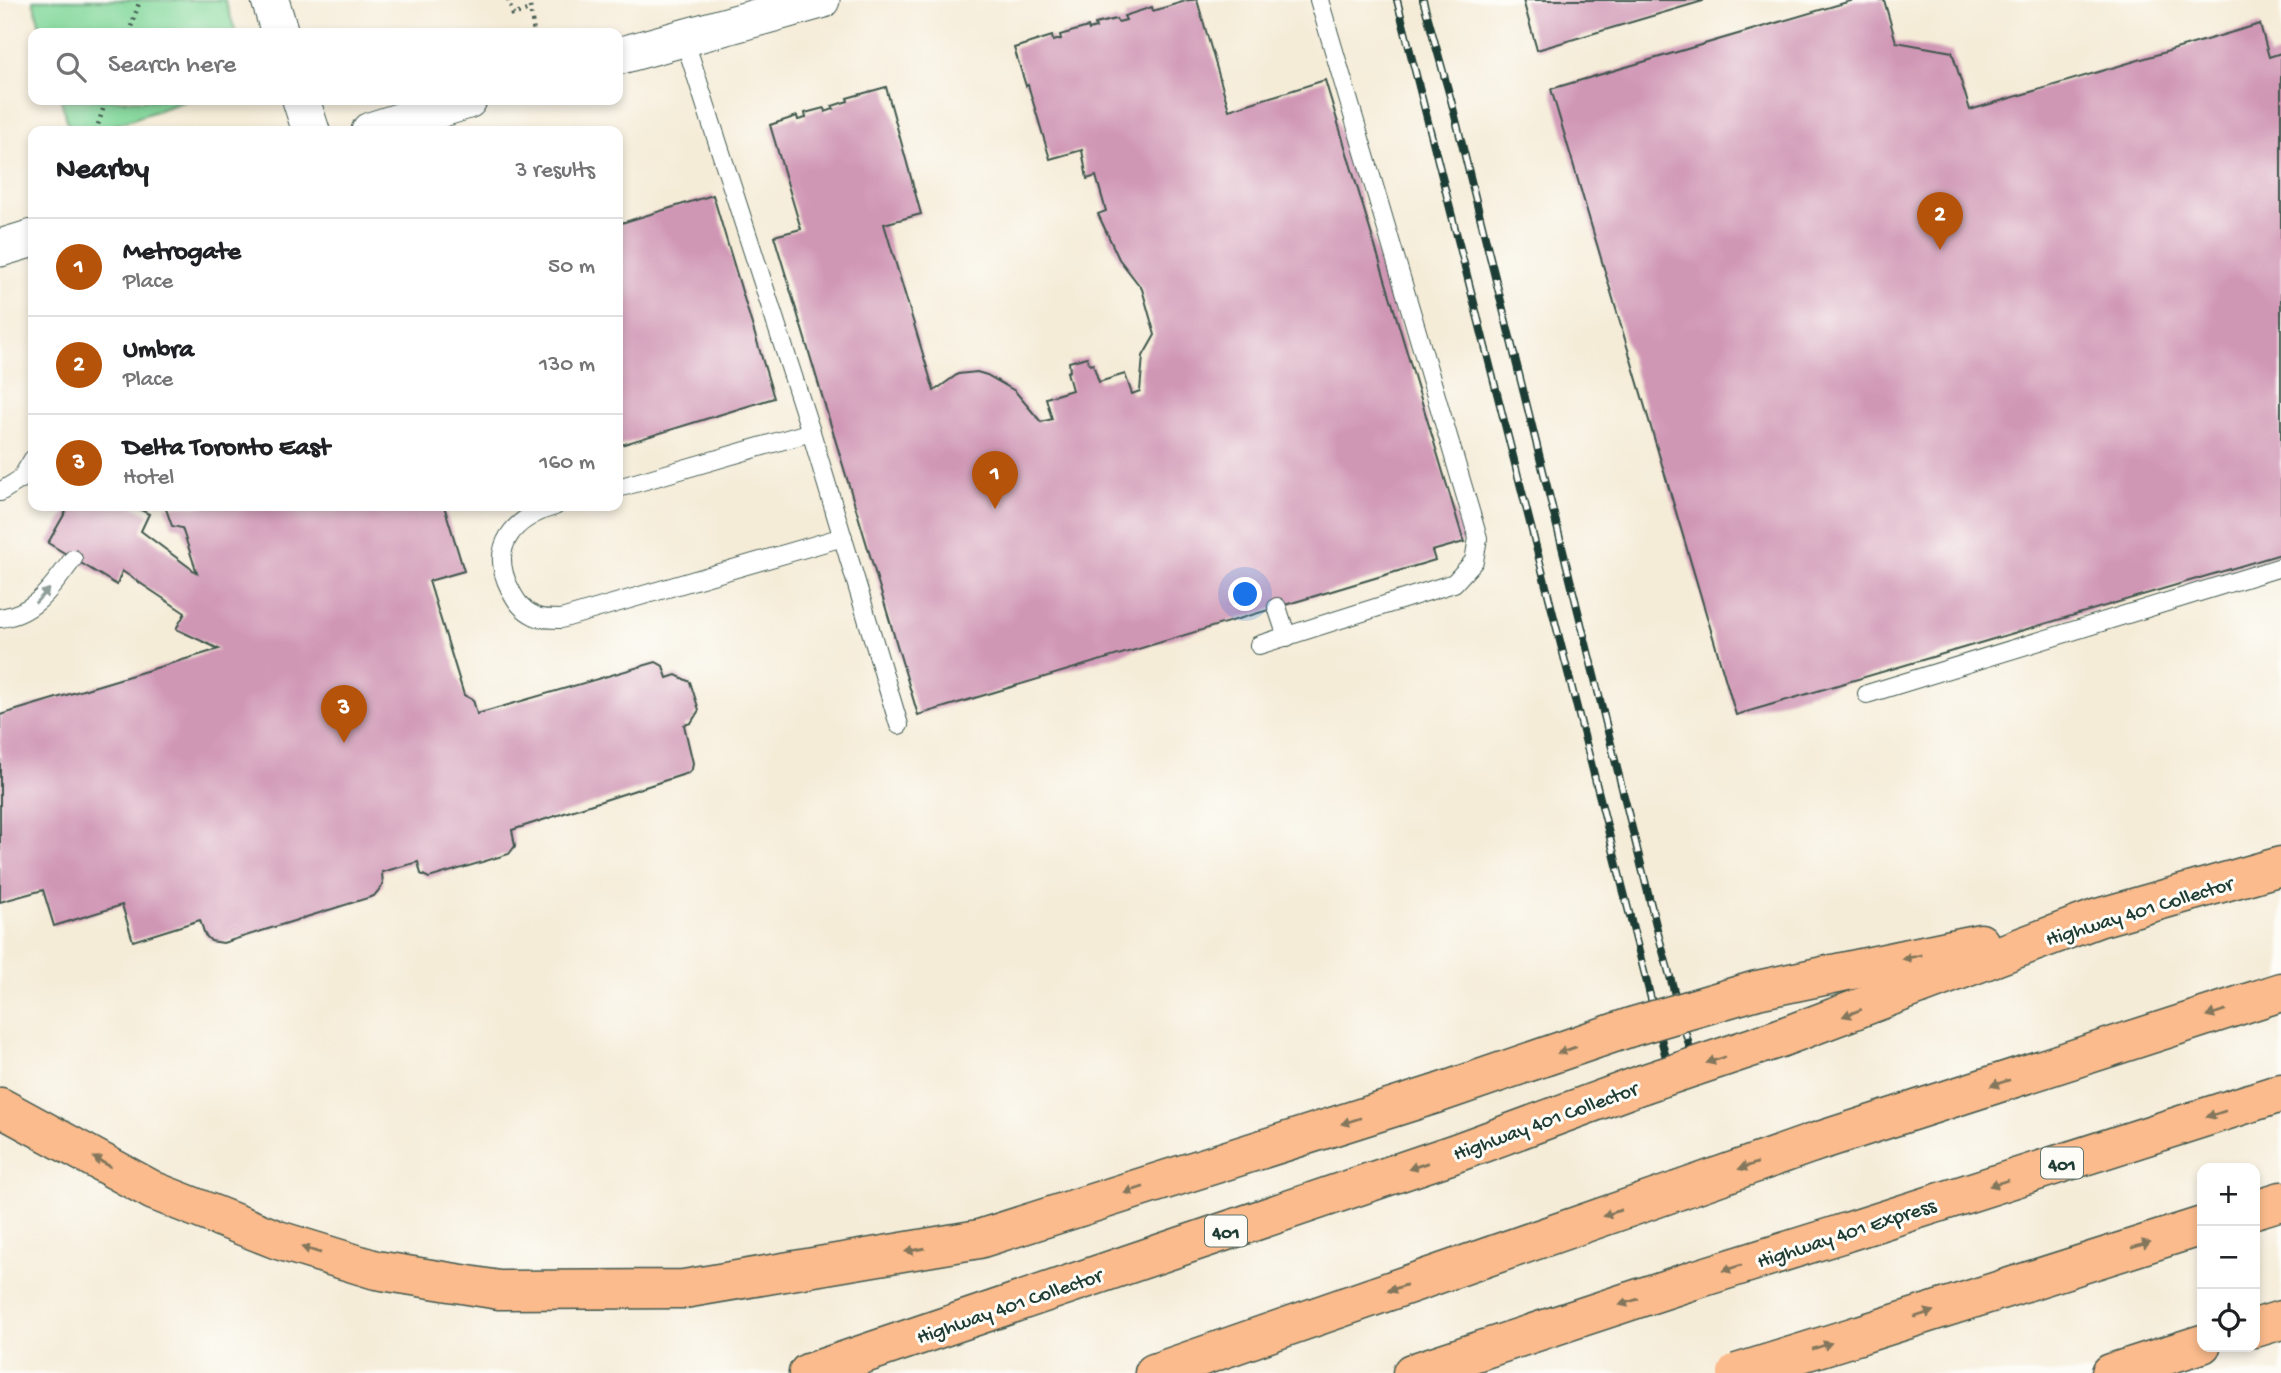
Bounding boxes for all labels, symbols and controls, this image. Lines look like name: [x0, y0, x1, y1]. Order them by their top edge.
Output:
search box: [28, 28, 623, 105]
icon: search: [52, 48, 90, 86]
text: Search here: [108, 51, 236, 82]
text: Nearby: [56, 154, 149, 189]
text: 3 results: [515, 158, 595, 185]
pin: 2: [1917, 192, 1963, 250]
text: Metrogate: [123, 238, 241, 269]
text: 1: [74, 254, 84, 281]
text: 50 m: [548, 254, 595, 281]
text: Place: [123, 269, 173, 296]
text: Umbra: [123, 336, 194, 367]
text: 2: [73, 352, 85, 379]
text: 130 m: [539, 352, 595, 379]
text: Place: [123, 367, 173, 394]
text: Delta Toronto East: [123, 434, 330, 465]
text: 3: [73, 450, 85, 477]
text: 160 m: [539, 450, 595, 477]
pin: 1: [972, 451, 1018, 509]
text: Hotel: [123, 465, 174, 492]
your location: [1228, 577, 1262, 611]
one-way arrow: [34, 588, 51, 605]
pin: 3: [321, 685, 367, 743]
street label: Highway 401 Collector: [2043, 872, 2238, 954]
one-way arrow: [1901, 952, 1923, 963]
one-way arrow: [1841, 1007, 1862, 1018]
one-way arrow: [2205, 1008, 2226, 1019]
one-way arrow: [1556, 1045, 1577, 1056]
one-way arrow: [1705, 1055, 1726, 1066]
street label: Highway 401 Collector: [1450, 1078, 1643, 1168]
one-way arrow: [1989, 1078, 2010, 1089]
one-way arrow: [2205, 1109, 2226, 1120]
one-way arrow: [1340, 1117, 1361, 1127]
road number: 401: [2041, 1148, 2083, 1178]
one-way arrow: [92, 1156, 111, 1168]
one-way arrow: [1407, 1161, 1428, 1172]
one-way arrow: [1738, 1161, 1759, 1172]
map controls: [2197, 1163, 2260, 1352]
button: +: [2197, 1163, 2260, 1226]
one-way arrow: [1989, 1179, 2010, 1189]
one-way arrow: [1123, 1185, 1144, 1196]
street label: Highway 401 Express: [1755, 1194, 1941, 1276]
one-way arrow: [1602, 1208, 1623, 1219]
road number: 401: [1205, 1216, 1247, 1246]
button: −: [2197, 1226, 2260, 1289]
one-way arrow: [2131, 1240, 2152, 1250]
one-way arrow: [300, 1244, 321, 1255]
one-way arrow: [904, 1245, 926, 1256]
one-way arrow: [1721, 1263, 1742, 1274]
street label: Highway 401 Collector: [914, 1264, 1108, 1352]
one-way arrow: [1387, 1283, 1408, 1294]
button: locate: [2197, 1289, 2260, 1352]
one-way arrow: [1618, 1297, 1639, 1307]
one-way arrow: [1914, 1308, 1935, 1319]
one-way arrow: [1811, 1341, 1832, 1351]

